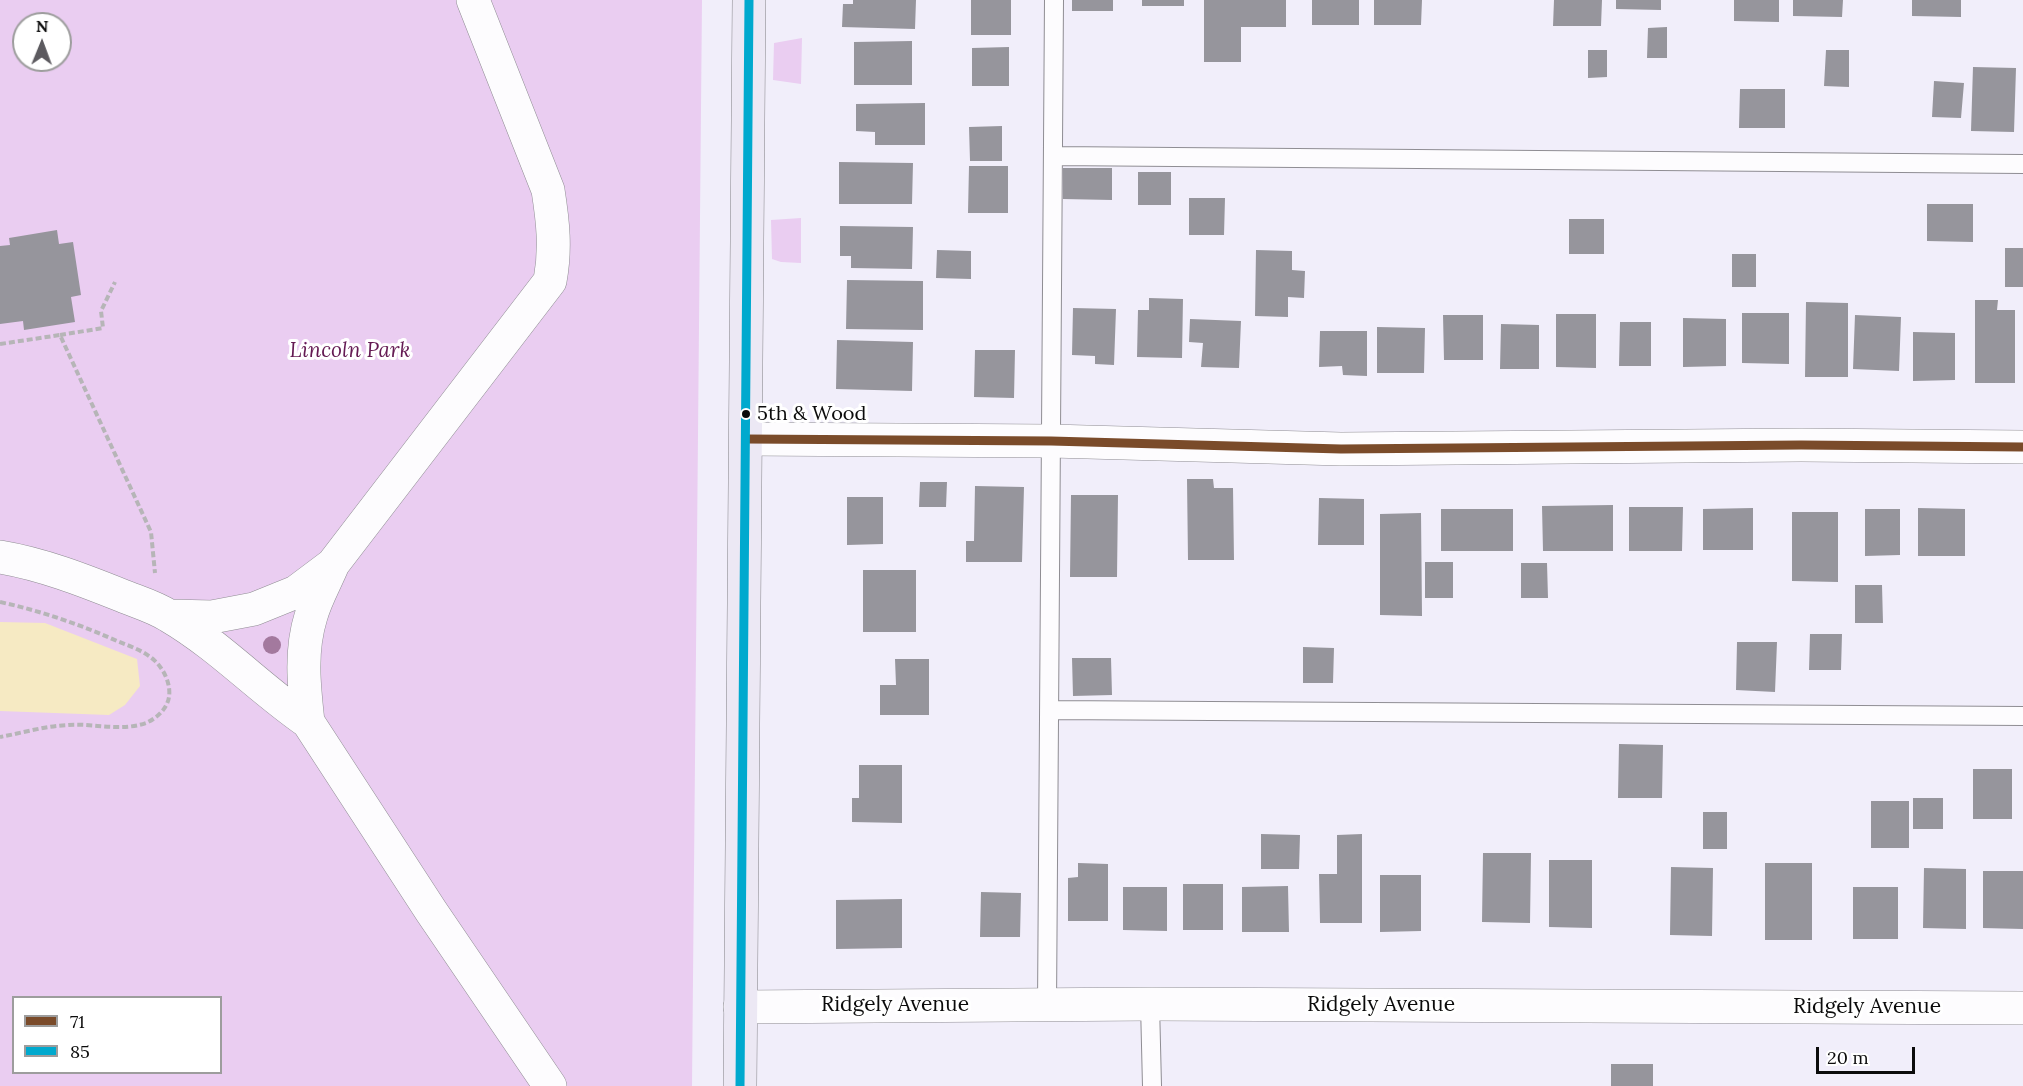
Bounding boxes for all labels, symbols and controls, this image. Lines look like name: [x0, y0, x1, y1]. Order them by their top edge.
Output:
north arrow: [12, 12, 72, 72]
text: N: [36, 16, 49, 36]
park label: Lincoln Park: [290, 338, 410, 364]
place label: 5th & Wood: [757, 402, 867, 426]
marker: 5th & Wood: [740, 408, 752, 420]
street label: Ridgely Avenue: [821, 992, 969, 1018]
street label: Ridgely Avenue: [1307, 992, 1455, 1018]
street label: Ridgely Avenue: [1793, 994, 1941, 1020]
legend: [12, 996, 222, 1074]
text: 71: [70, 1010, 85, 1033]
scale bar: [1819, 1035, 1918, 1073]
text: 85: [70, 1040, 90, 1063]
text: 20 m: [1827, 1046, 1869, 1069]

